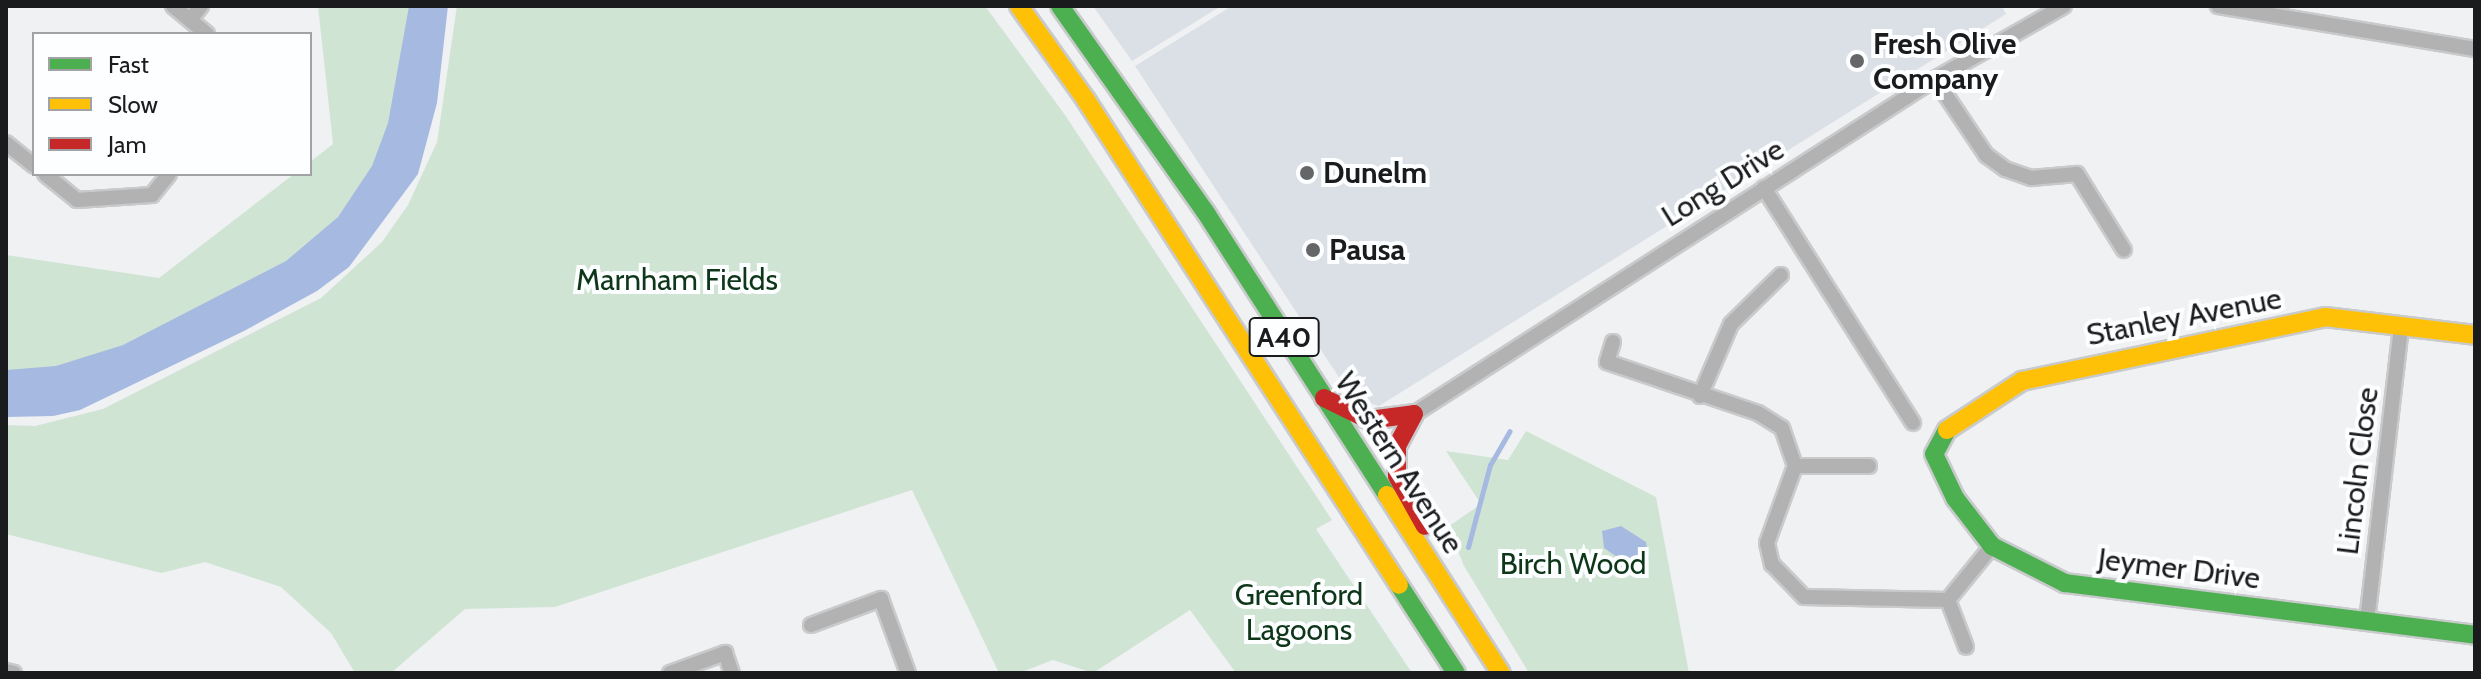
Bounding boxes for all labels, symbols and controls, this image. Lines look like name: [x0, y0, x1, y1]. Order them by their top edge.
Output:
place label: Fresh Olive Company: [1873, 26, 2016, 96]
legend: [32, 32, 312, 176]
text: Fast: [108, 50, 149, 79]
marker: Fresh Olive Company: [1848, 52, 1866, 70]
text: Slow: [108, 90, 158, 119]
text: Jam: [108, 130, 146, 159]
street label: Long Drive: [1655, 131, 1791, 235]
place label: Dunelm: [1323, 155, 1427, 191]
marker: Dunelm: [1298, 164, 1316, 182]
place label: Pausa: [1329, 232, 1405, 268]
marker: Pausa: [1304, 241, 1322, 259]
park label: Marnham Fields: [576, 262, 778, 298]
street label: Stanley Avenue: [2084, 280, 2284, 354]
road number: A40: [1248, 313, 1320, 361]
street label: Western Avenue: [1327, 366, 1471, 560]
street label: Lincoln Close: [2330, 385, 2386, 557]
street label: Jeymer Drive: [2096, 541, 2262, 597]
park label: Birch Wood: [1500, 546, 1646, 582]
park label: Greenford Lagoons: [1235, 577, 1363, 648]

